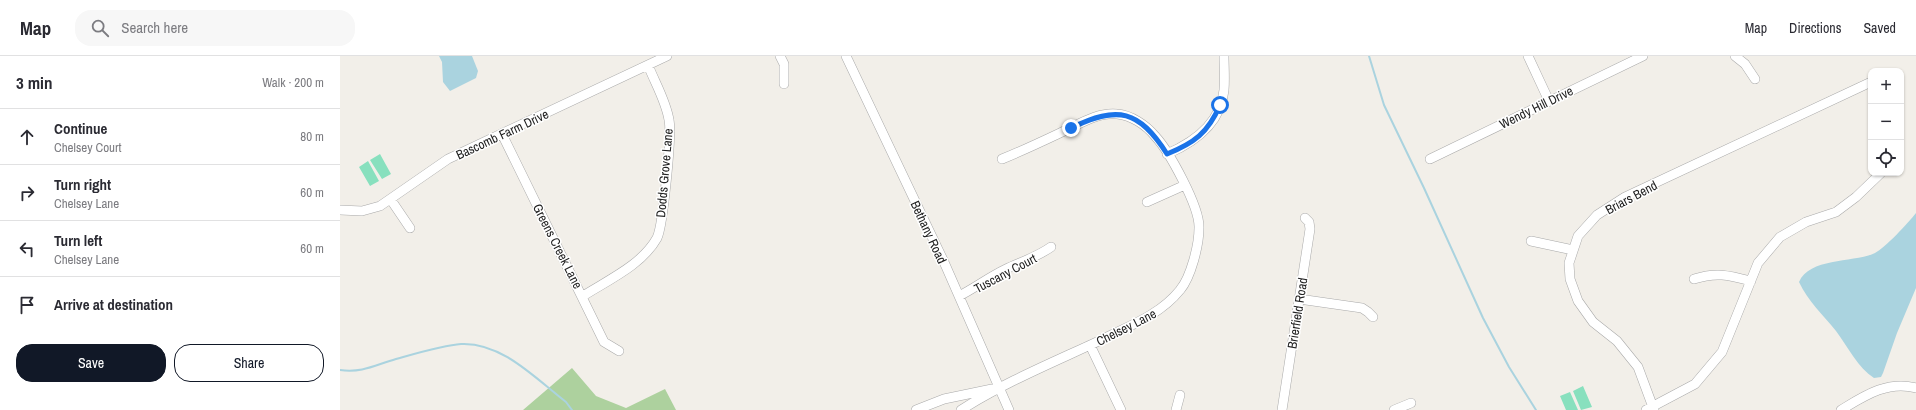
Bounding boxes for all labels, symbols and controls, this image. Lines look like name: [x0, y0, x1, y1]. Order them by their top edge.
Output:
search box: [75, 10, 355, 46]
text: Map: [20, 15, 51, 41]
icon: search: [89, 17, 111, 39]
text: Search here: [121, 17, 188, 38]
text: Map: [1745, 19, 1767, 37]
text: Directions: [1789, 19, 1841, 37]
text: Saved: [1863, 19, 1896, 37]
map controls: [1868, 68, 1904, 176]
button: +: [1868, 68, 1904, 104]
text: 3 min: [16, 71, 52, 94]
text: Walk · 200 m: [262, 74, 324, 91]
street label: Wendy Hill Drive: [1497, 82, 1576, 133]
route start: [1211, 96, 1229, 114]
button: −: [1868, 104, 1904, 140]
street label: Bascomb Farm Drive: [453, 106, 551, 163]
text: Continue: [54, 118, 107, 139]
route end: [1062, 119, 1080, 137]
icon: ahead: [16, 126, 38, 148]
text: 80 m: [300, 128, 324, 145]
street label: Dodds Grove Lane: [652, 128, 677, 218]
text: Chelsey Court: [54, 139, 122, 156]
button: locate: [1868, 140, 1904, 176]
text: Turn right: [54, 174, 111, 195]
street label: Briars Bend: [1602, 177, 1660, 218]
icon: right: [16, 182, 38, 204]
text: 60 m: [300, 184, 324, 201]
text: Chelsey Lane: [54, 195, 119, 212]
street label: Bethany Road: [907, 198, 951, 266]
street label: Greens Creek Lane: [529, 201, 586, 292]
text: Turn left: [54, 230, 102, 251]
icon: left: [16, 238, 38, 260]
text: 60 m: [300, 240, 324, 257]
street label: Tuscany Court: [971, 250, 1039, 297]
text: Chelsey Lane: [54, 251, 119, 268]
street label: Brierfield Road: [1283, 276, 1312, 350]
icon: arrive: [16, 294, 38, 316]
text: Arrive at destination: [54, 294, 173, 315]
street label: Chelsey Lane: [1093, 305, 1159, 350]
button: Save: [16, 344, 166, 382]
button: Share: [174, 344, 324, 382]

